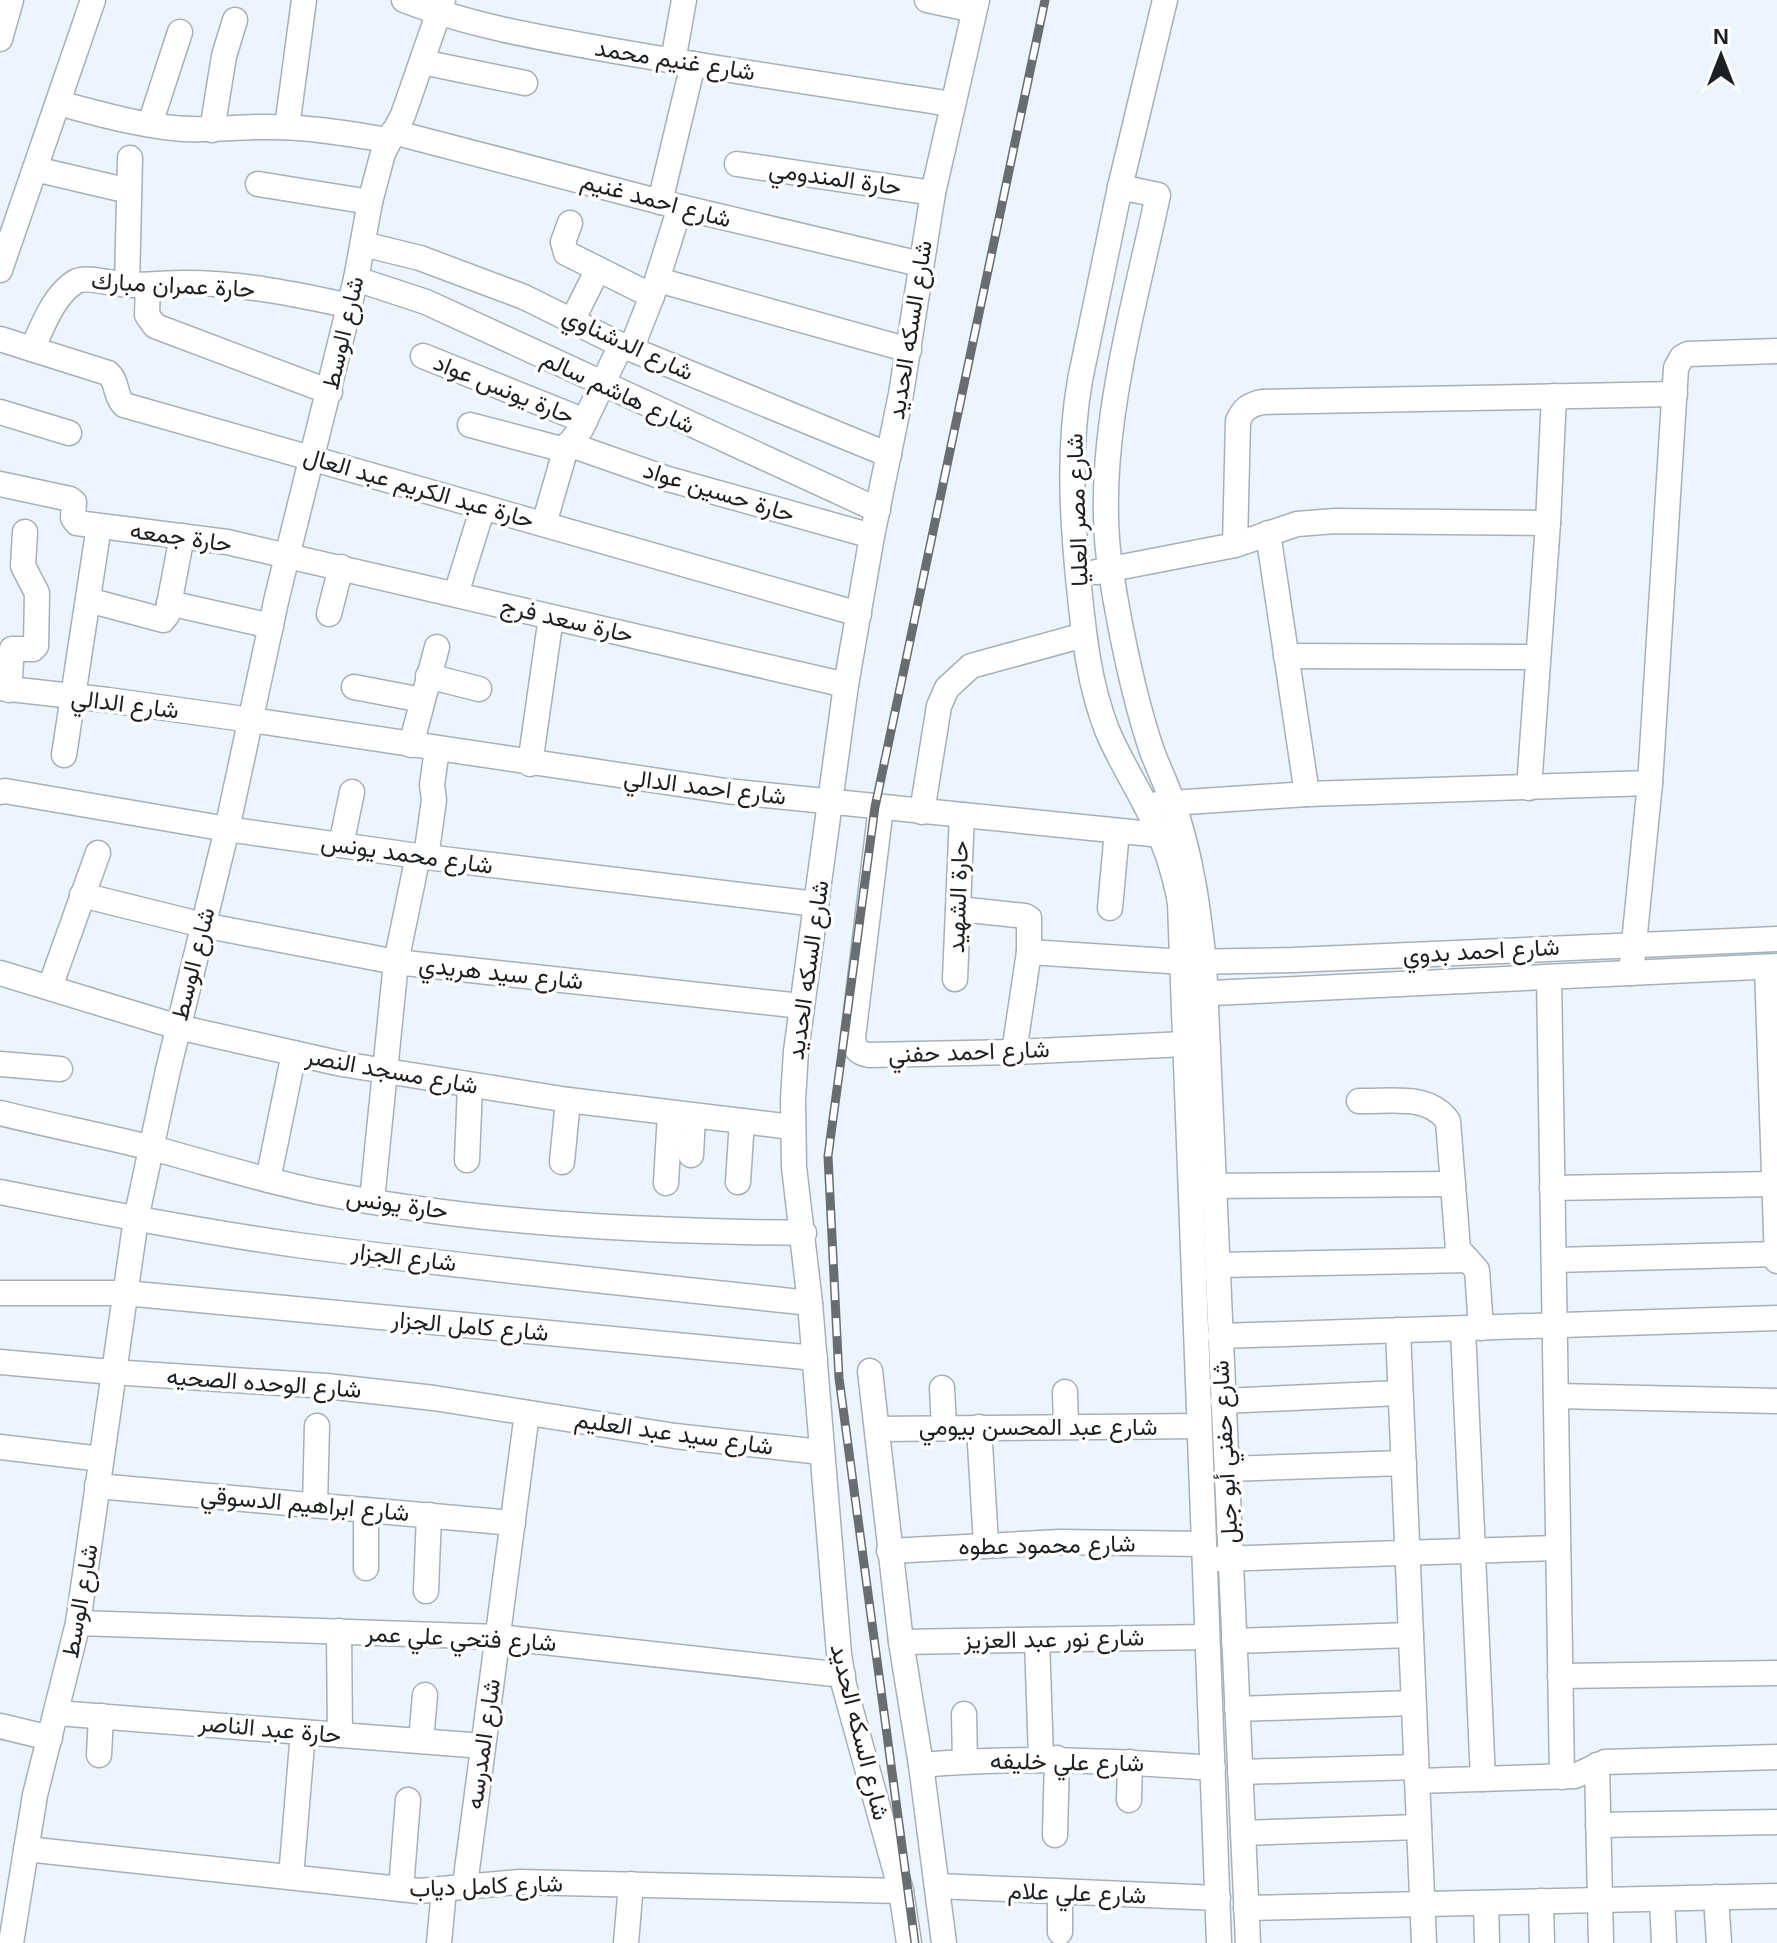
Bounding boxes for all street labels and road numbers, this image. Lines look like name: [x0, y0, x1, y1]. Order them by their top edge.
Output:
street label: شارع غنيم محمد: [593, 34, 757, 88]
street label: حارة المندومي: [766, 155, 903, 206]
street label: شارع احمد غنيم: [577, 167, 734, 235]
street label: شارع السكه الحديد: [882, 238, 940, 422]
street label: حارة عمران مبارك: [90, 267, 256, 304]
street label: شارع الوسط: [316, 274, 372, 393]
street label: شارع الدشناوي: [556, 302, 698, 391]
street label: شارع هاشم سالم: [536, 344, 699, 442]
street label: حارة يونس عواد: [429, 348, 579, 431]
street label: شارع مصر العليا: [1060, 433, 1096, 587]
street label: حارة عبد الكريم عبد العال: [300, 442, 537, 536]
street label: حارة حسين عواد: [640, 456, 798, 529]
street label: حارة جمعه: [128, 516, 234, 559]
street label: حارة سعد فرج: [498, 591, 636, 651]
street label: شارع الدالي: [69, 684, 180, 729]
street label: شارع احمد الدالي: [622, 763, 788, 816]
street label: شارع محمد يونس: [319, 828, 495, 882]
street label: حارة الشهيد: [942, 840, 975, 954]
street label: شارع السكه الحديد: [782, 878, 836, 1062]
street label: شارع الوسط: [165, 905, 222, 1024]
street label: شارع احمد بدوي: [1402, 933, 1560, 974]
street label: شارع سيد هريدي: [417, 950, 585, 1001]
street label: شارع احمد حفني: [888, 1035, 1050, 1074]
street label: شارع مسجد النصر: [302, 1042, 480, 1102]
street label: حارة يونس: [344, 1183, 450, 1226]
street label: شارع الجزار: [349, 1237, 458, 1279]
street label: شارع كامل الجزار: [389, 1305, 550, 1349]
street label: شارع حفني أبو جبل: [1206, 1359, 1249, 1544]
street label: شارع الوحده الصحيه: [165, 1362, 362, 1406]
street label: شارع سيد عبد العليم: [573, 1405, 775, 1463]
street label: شارع عبد المحسن بيومي: [919, 1413, 1157, 1446]
street label: شارع ابراهيم الدسوقي: [199, 1481, 411, 1532]
street label: شارع محمود عطوه: [958, 1529, 1136, 1563]
street label: شارع الوسط: [56, 1542, 106, 1661]
street label: شارع فتحي علي عمر: [364, 1619, 557, 1662]
street label: شارع نور عبد العزيز: [962, 1623, 1145, 1657]
street label: شارع السكه الحديد: [823, 1641, 895, 1824]
street label: شارع المدرسه: [460, 1677, 508, 1811]
street label: حارة عبد الناصر: [196, 1709, 342, 1750]
street label: شارع علي خليفه: [990, 1747, 1144, 1782]
street label: شارع كامل دياب: [409, 1869, 563, 1905]
street label: شارع علي علام: [1007, 1877, 1147, 1914]

